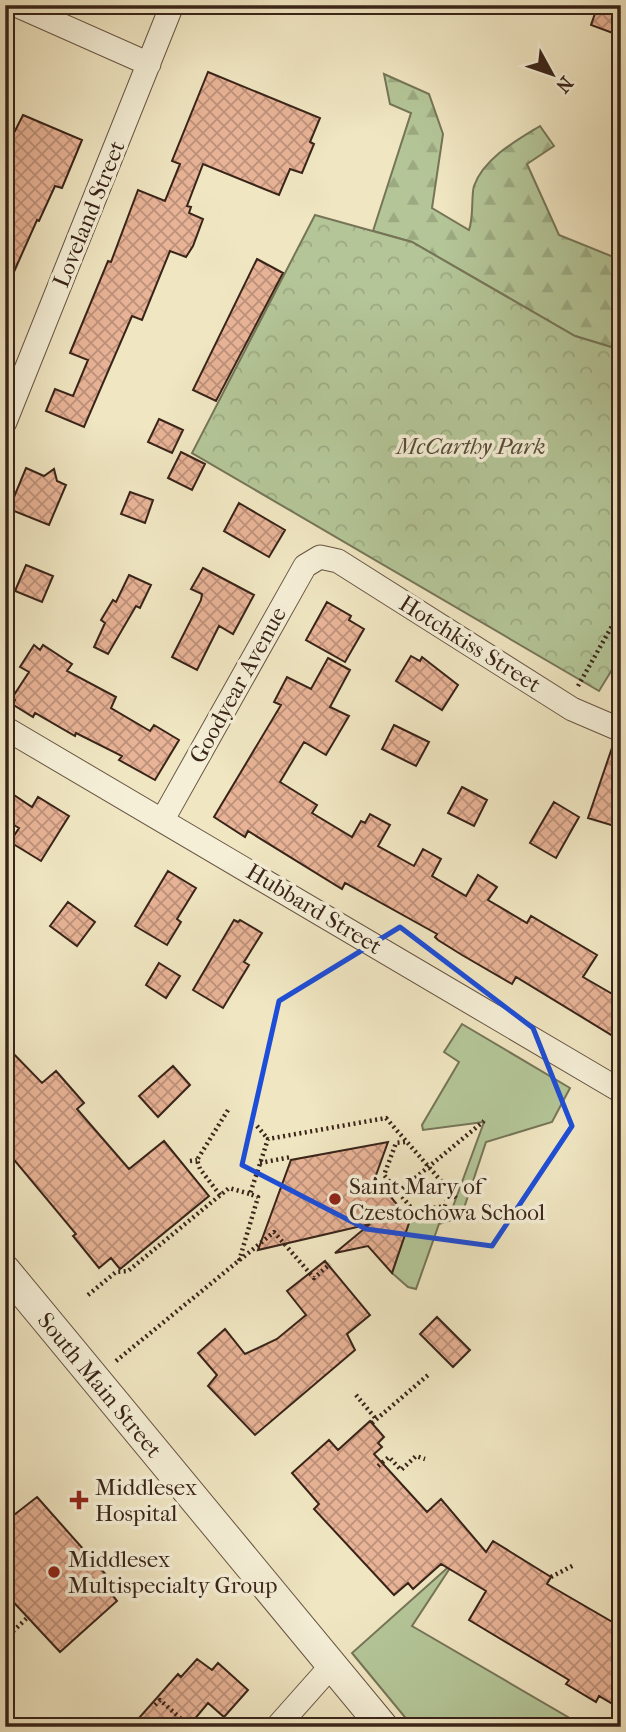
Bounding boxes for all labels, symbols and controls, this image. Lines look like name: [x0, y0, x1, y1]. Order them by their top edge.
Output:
north arrow: [518, 38, 588, 108]
text: N: [551, 72, 577, 97]
street label: Loveland Street: [47, 137, 131, 291]
park label: McCarthy Park: [394, 433, 546, 460]
street label: Hotchkiss Street: [394, 590, 546, 698]
street label: Goodyear Avenue: [184, 602, 292, 768]
street label: Hubbard Street: [241, 858, 387, 960]
place label: Saint Mary of Czestochowa School: [349, 1173, 546, 1226]
marker: Saint Mary of Czestochowa School: [327, 1191, 343, 1207]
street label: South Main Street: [32, 1307, 168, 1463]
place label: Middlesex Hospital: [95, 1474, 197, 1527]
marker: Middlesex Hospital: [69, 1490, 89, 1510]
place label: Middlesex Multispecialty Group: [68, 1546, 277, 1599]
marker: Middlesex Multispecialty Group: [46, 1564, 62, 1580]

